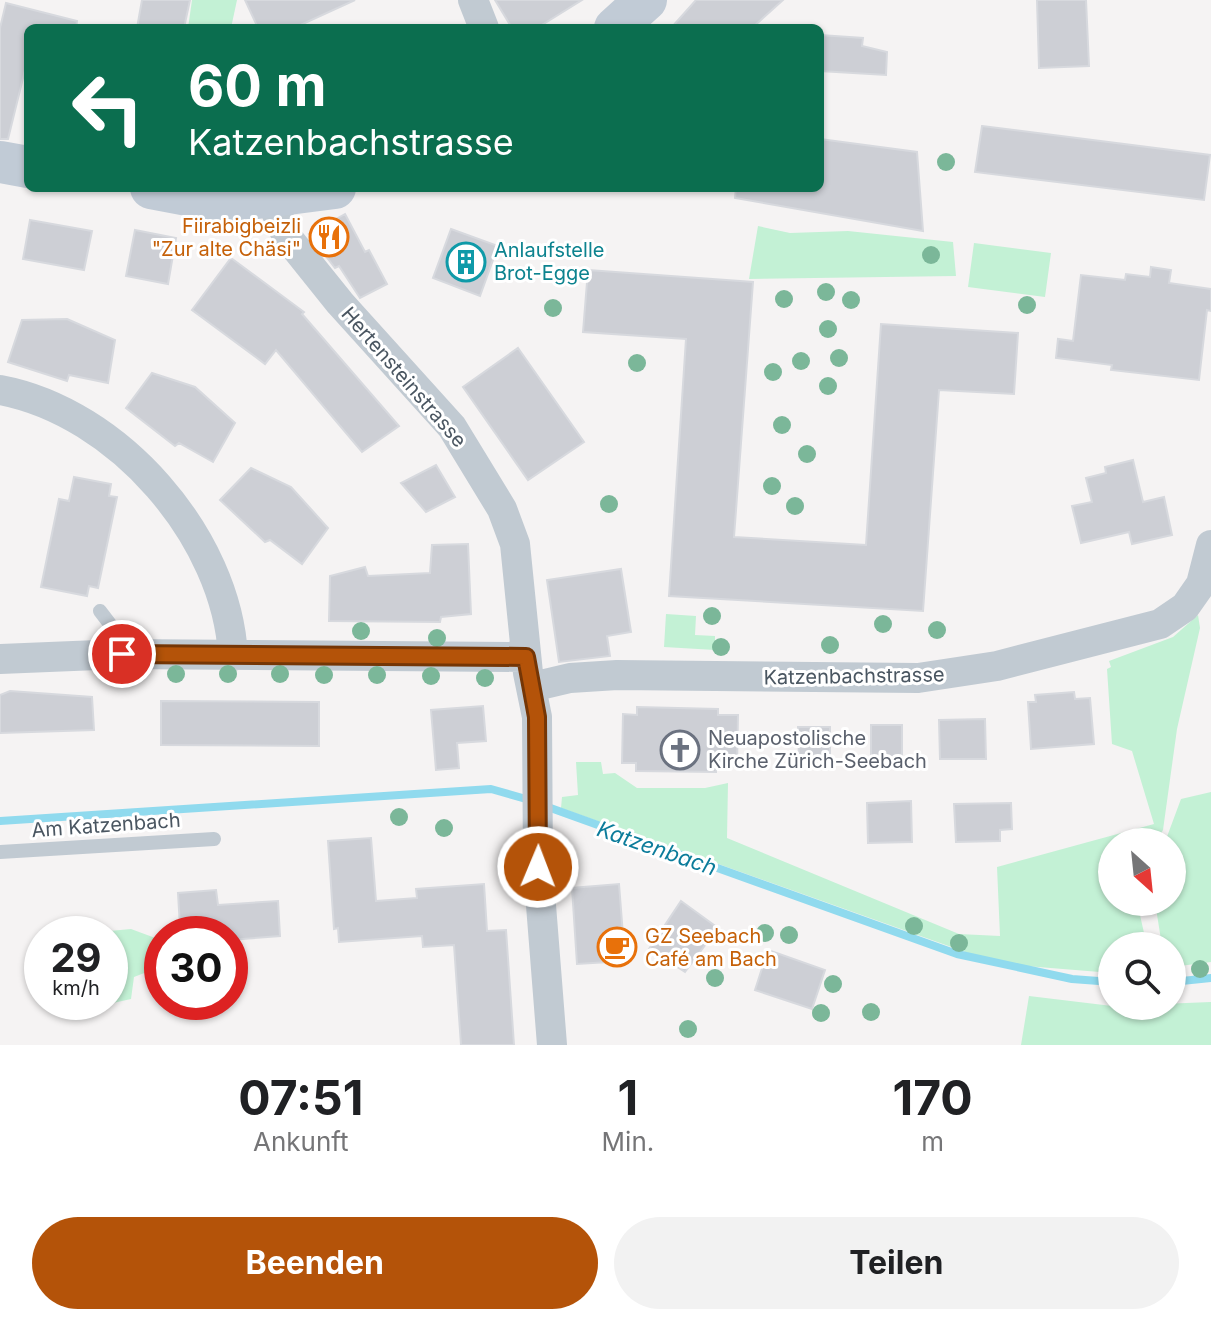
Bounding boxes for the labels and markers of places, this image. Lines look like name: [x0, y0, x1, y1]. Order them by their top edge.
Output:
place label: Fiirabigbeizli "Zur alte Chäsi": [152, 214, 301, 261]
restaurant icon: Fiirabigbeizli "Zur alte Chäsi": [308, 216, 350, 258]
place label: Anlaufstelle Brot-Egge: [494, 238, 604, 285]
building icon: Anlaufstelle Brot-Egge: [445, 241, 487, 283]
pin: [88, 620, 156, 688]
place label: Neuapostolische Kirche Zürich-Seebach: [708, 726, 927, 773]
church icon: Neuapostolische Kirche Zürich-Seebach: [659, 729, 701, 771]
place label: GZ Seebach Café am Bach: [645, 924, 777, 971]
cafe icon: GZ Seebach Café am Bach: [596, 926, 638, 968]

